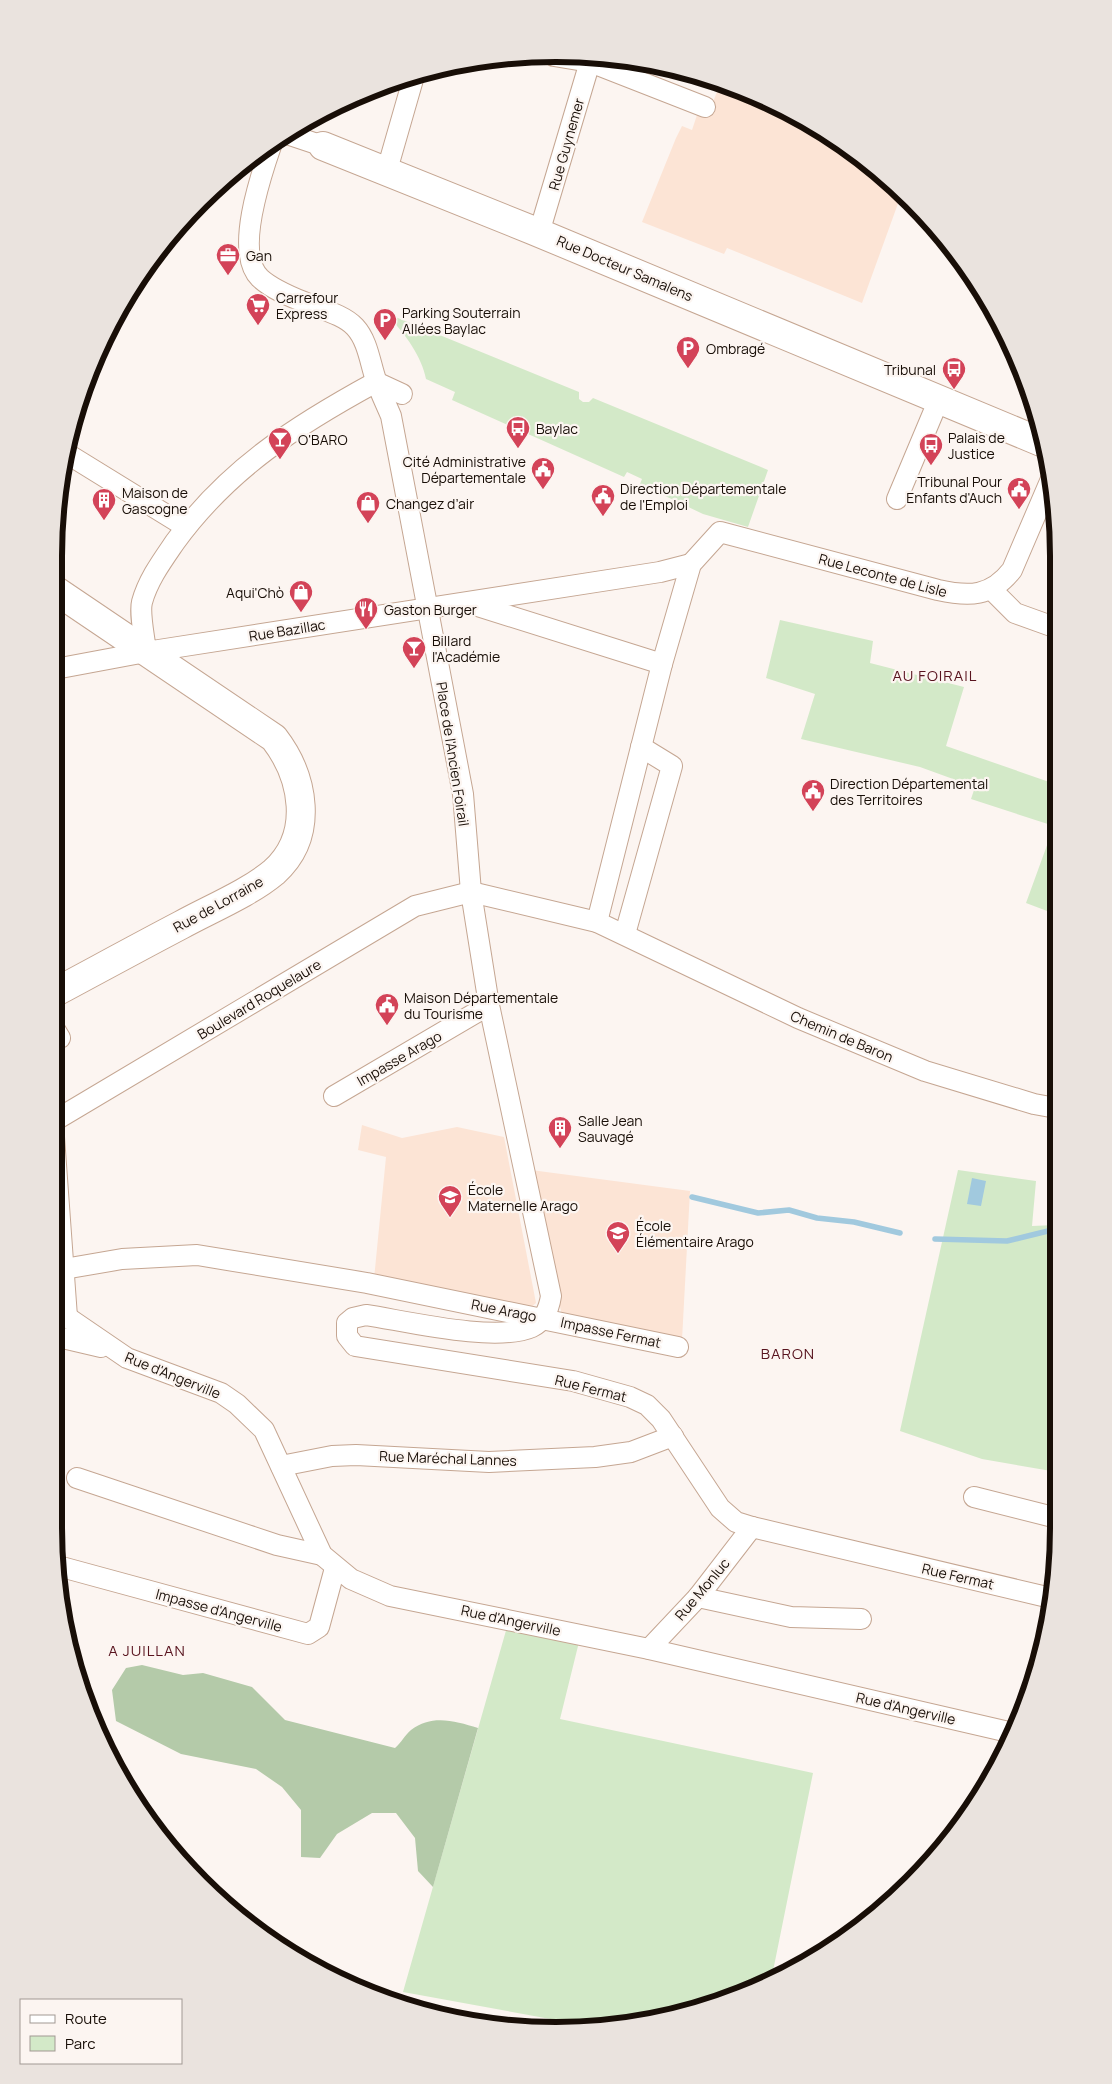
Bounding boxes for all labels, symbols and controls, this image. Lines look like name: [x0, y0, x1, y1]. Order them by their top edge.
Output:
street label: Rue Guynemer: [544, 96, 588, 192]
street label: Rue Docteur Samalens: [554, 231, 696, 305]
office icon: Gan: [215, 242, 241, 276]
place label: Gan: [246, 246, 272, 265]
place label: Carrefour Express: [276, 288, 338, 323]
supermarket icon: Carrefour Express: [245, 292, 271, 326]
place label: Parking Souterrain Allées Baylac: [402, 303, 520, 338]
parking icon: Parking Souterrain Allées Baylac: [372, 307, 398, 341]
parking icon: Ombragé: [675, 335, 701, 369]
place label: Ombragé: [706, 339, 765, 358]
bus stop icon: Tribunal: [941, 356, 967, 390]
place label: Tribunal: [884, 360, 936, 379]
bus stop icon: Baylac: [505, 415, 531, 449]
place label: Baylac: [536, 419, 578, 438]
bar icon: O'BARO: [267, 426, 293, 460]
place label: Palais de Justice: [948, 428, 1005, 463]
place label: O'BARO: [298, 430, 348, 449]
bus stop icon: Palais de Justice: [918, 432, 944, 466]
place label: Cité Administrative Départementale: [403, 452, 526, 487]
public building icon: Cité Administrative Départementale: [530, 456, 556, 490]
place label: Tribunal Pour Enfants d'Auch: [906, 472, 1002, 507]
public building icon: Tribunal Pour Enfants d'Auch: [1006, 476, 1032, 510]
place label: Direction Départementale de l'Emploi: [620, 479, 787, 514]
place label: Maison de Gascogne: [122, 483, 188, 518]
public building icon: Direction Départementale de l'Emploi: [590, 483, 616, 517]
building icon: Maison de Gascogne: [91, 487, 117, 521]
shop icon: Changez d’air: [355, 490, 381, 524]
place label: Changez d’air: [386, 494, 474, 513]
street label: Rue Leconte de Lisle: [817, 549, 949, 601]
shop icon: Aqui'Chò: [288, 579, 314, 613]
place label: Aqui'Chò: [226, 583, 284, 602]
restaurant icon: Gaston Burger: [353, 596, 379, 630]
place label: Gaston Burger: [384, 600, 477, 619]
street label: Rue Bazillac: [247, 615, 327, 645]
place label: Billard l'Académie: [432, 631, 500, 666]
bar icon: Billard l'Académie: [401, 635, 427, 669]
district label: AU FOIRAIL: [893, 665, 977, 686]
street label: Place de l'Ancien Foirail: [432, 680, 474, 828]
place label: Direction Départemental des Territoires: [830, 774, 988, 809]
public building icon: Direction Départemental des Territoires: [800, 778, 826, 812]
street label: Rue de Lorraine: [170, 871, 266, 937]
street label: Boulevard Roquelaure: [194, 954, 324, 1044]
place label: Maison Départementale du Tourisme: [404, 988, 558, 1023]
public building icon: Maison Départementale du Tourisme: [374, 992, 400, 1026]
street label: Chemin de Baron: [788, 1006, 896, 1066]
street label: Impasse Arago: [353, 1026, 445, 1090]
place label: Salle Jean Sauvagé: [578, 1111, 643, 1146]
building icon: Salle Jean Sauvagé: [547, 1115, 573, 1149]
place label: École Maternelle Arago: [468, 1180, 578, 1215]
school or university icon: École Maternelle Arago: [437, 1184, 463, 1218]
place label: École Élémentaire Arago: [636, 1216, 754, 1251]
school or university icon: École Élémentaire Arago: [605, 1220, 631, 1254]
street label: Rue Arago: [470, 1294, 538, 1326]
street label: Impasse Fermat: [559, 1312, 663, 1352]
district label: BARON: [761, 1343, 815, 1364]
street label: Rue d'Angerville: [122, 1347, 224, 1403]
street label: Rue Fermat: [553, 1370, 629, 1406]
street label: Rue Maréchal Lannes: [379, 1446, 517, 1470]
street label: Rue Monluc: [670, 1554, 734, 1624]
street label: Rue Fermat: [920, 1558, 996, 1594]
street label: Impasse d'Angerville: [154, 1584, 284, 1636]
street label: Rue d'Angerville: [459, 1600, 563, 1640]
district label: A JUILLAN: [108, 1640, 186, 1661]
street label: Rue d'Angerville: [854, 1687, 958, 1729]
legend: [20, 1999, 182, 2064]
text: Route: [65, 2008, 107, 2029]
text: Parc: [65, 2033, 96, 2054]

